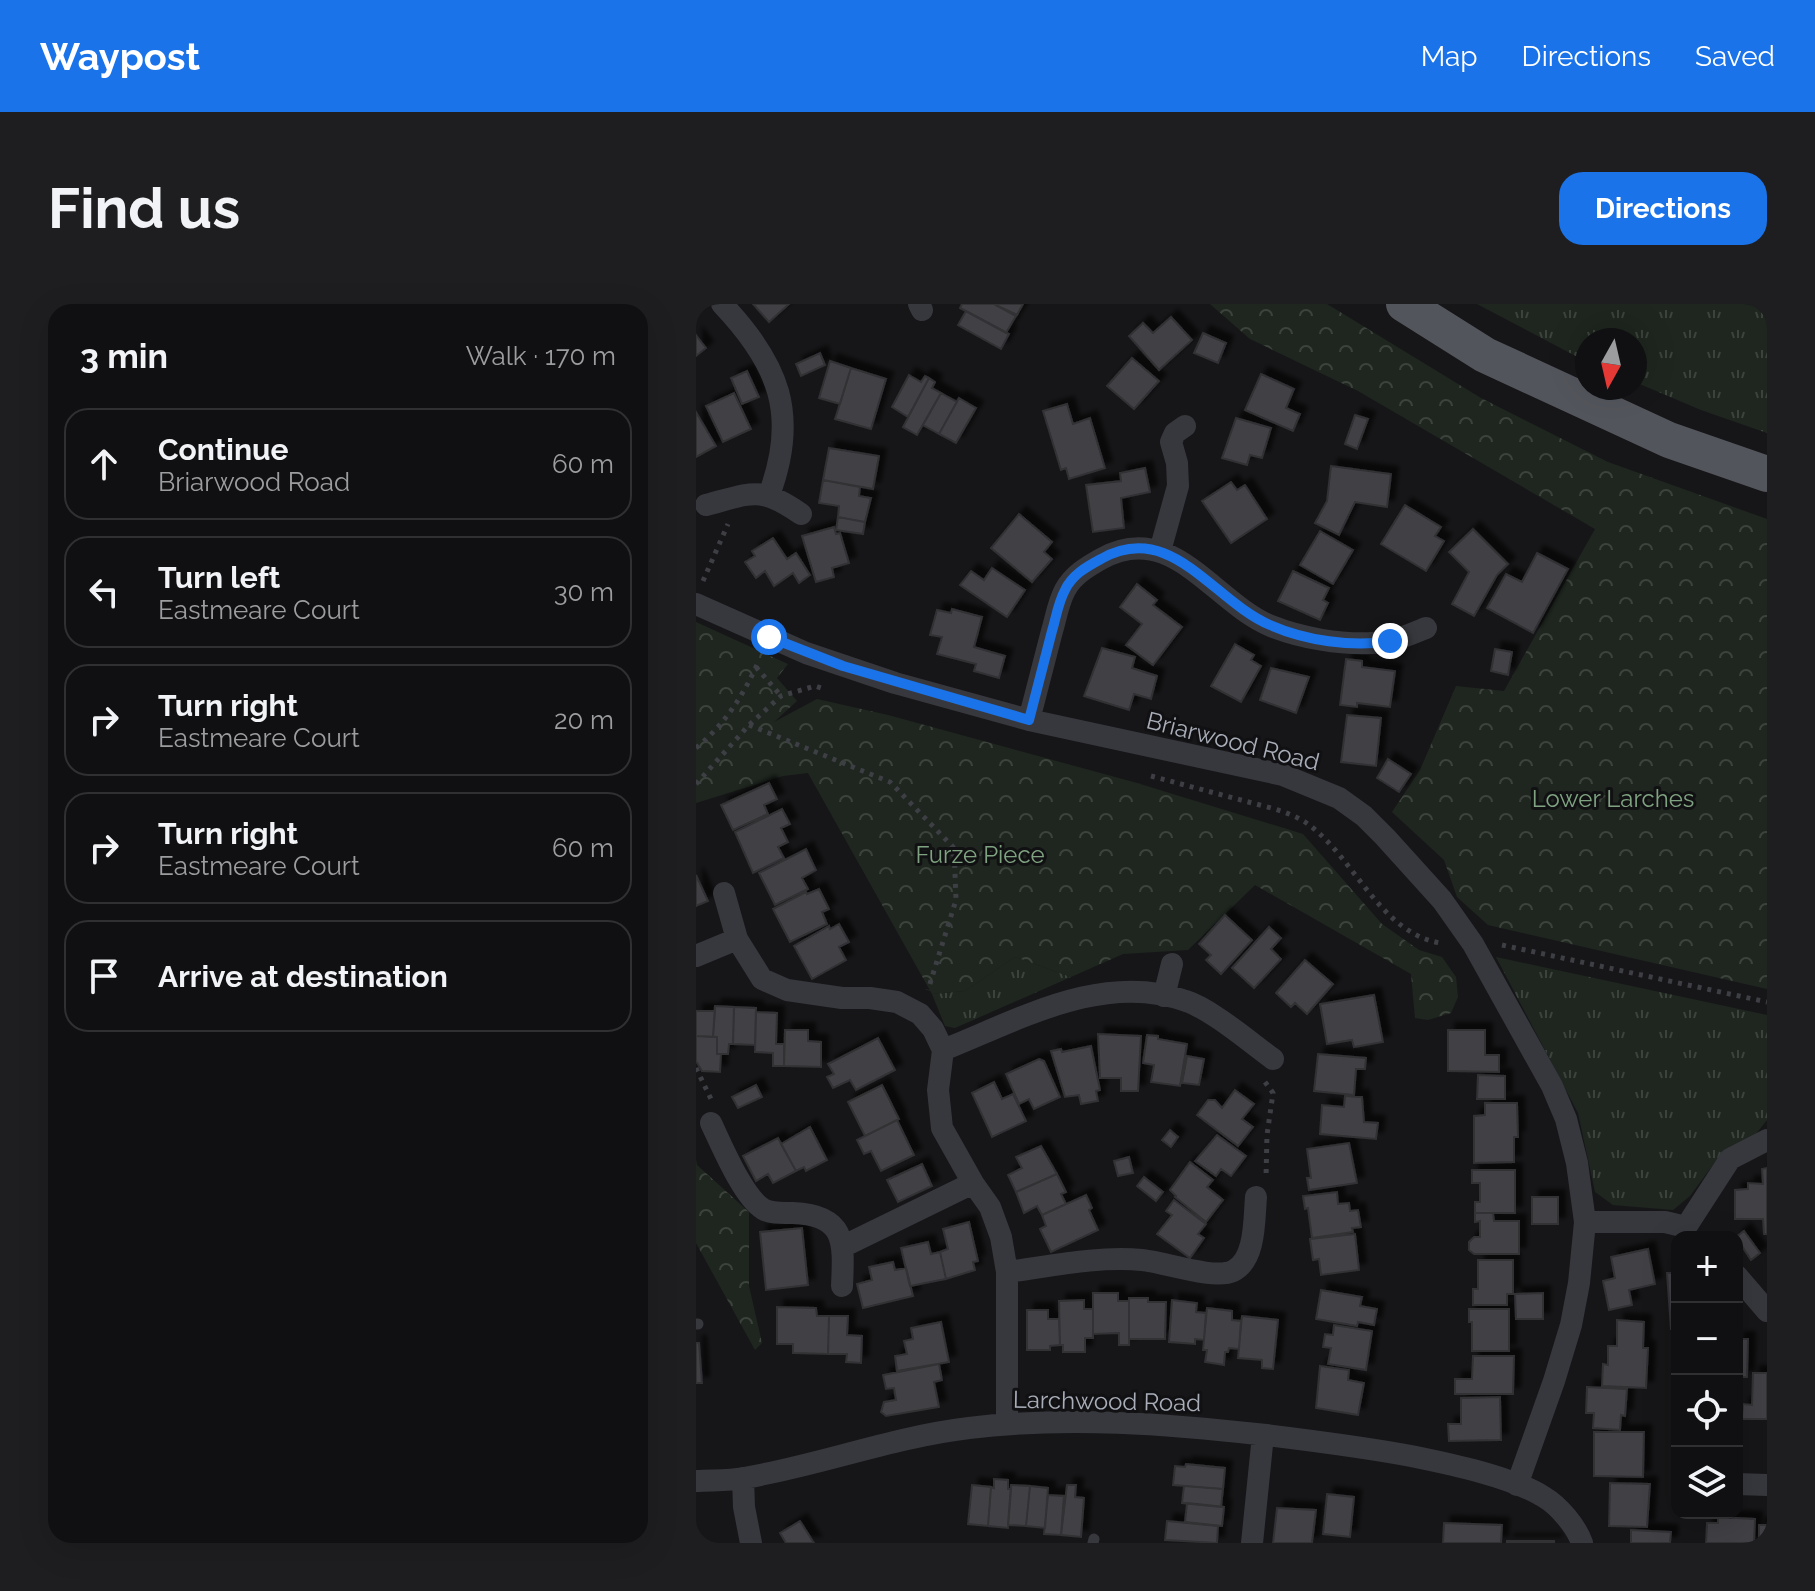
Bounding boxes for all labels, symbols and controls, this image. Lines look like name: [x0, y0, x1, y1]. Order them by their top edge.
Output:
text: Waypost: [40, 34, 200, 79]
text: Map: [1421, 40, 1478, 73]
text: Directions: [1522, 40, 1651, 73]
text: Saved: [1695, 40, 1775, 73]
button: Directions: [1559, 172, 1767, 245]
text: Find us: [48, 175, 240, 241]
north arrow: [1575, 328, 1647, 400]
text: 3 min: [80, 336, 168, 376]
text: Walk · 170 m: [466, 341, 616, 371]
text: Continue: [158, 432, 289, 467]
icon: ahead: [82, 442, 126, 486]
text: 60 m: [552, 449, 614, 479]
text: Briarwood Road: [158, 467, 350, 497]
text: Turn left: [158, 560, 280, 595]
icon: left: [82, 570, 126, 614]
text: 30 m: [554, 577, 614, 607]
text: Eastmeare Court: [158, 595, 360, 625]
route start: [751, 619, 787, 655]
route end: [1372, 623, 1408, 659]
text: Turn right: [158, 688, 298, 723]
icon: right: [82, 698, 126, 742]
text: 20 m: [554, 705, 614, 735]
street label: Briarwood Road: [1143, 705, 1323, 777]
text: Eastmeare Court: [158, 723, 360, 753]
park label: Lower Larches: [1532, 784, 1694, 813]
text: Turn right: [158, 816, 298, 851]
icon: right: [82, 826, 126, 870]
text: 60 m: [552, 833, 614, 863]
park label: Furze Piece: [915, 840, 1045, 869]
text: Eastmeare Court: [158, 851, 360, 881]
icon: arrive: [82, 954, 126, 998]
text: Arrive at destination: [158, 959, 448, 994]
map controls: [1671, 1231, 1743, 1519]
button: +: [1671, 1231, 1743, 1303]
button: −: [1671, 1303, 1743, 1375]
button: locate: [1671, 1375, 1743, 1447]
street label: Larchwood Road: [1013, 1385, 1201, 1417]
button: layers: [1671, 1447, 1743, 1519]

